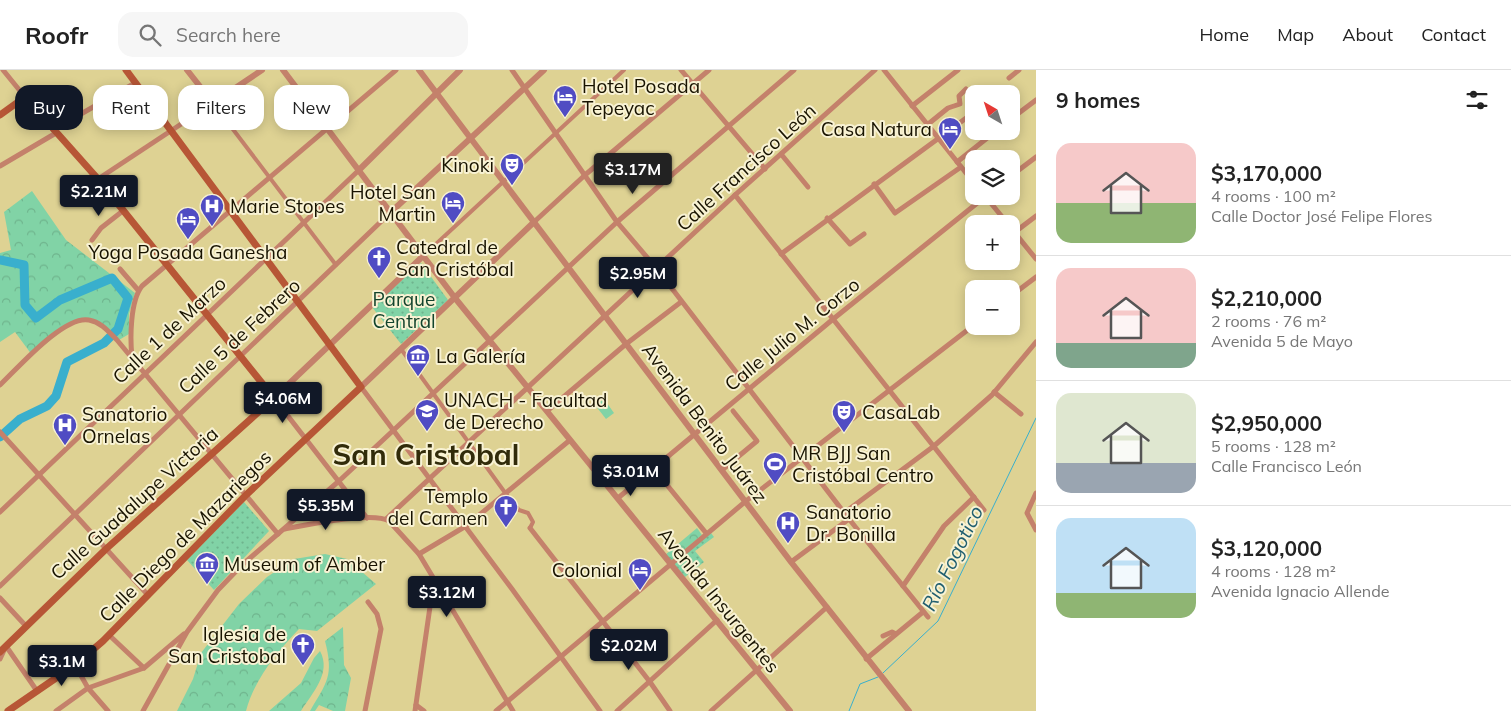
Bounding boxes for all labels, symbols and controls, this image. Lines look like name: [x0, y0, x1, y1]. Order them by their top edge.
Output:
search box: [118, 12, 468, 57]
text: Roofr: [25, 20, 88, 50]
icon: search: [136, 21, 164, 49]
text: Search here: [176, 23, 281, 47]
text: Home: [1199, 23, 1249, 46]
text: Map: [1277, 23, 1314, 46]
text: About: [1342, 23, 1393, 46]
text: Contact: [1421, 23, 1486, 46]
place label: Hotel Posada Tepeyac: [582, 74, 700, 120]
hotel icon: Hotel Posada Tepeyac: [552, 84, 578, 118]
chip: Buy: [15, 85, 83, 130]
chip: Rent: [93, 85, 168, 130]
chip: Filters: [178, 85, 264, 130]
chip: New: [274, 85, 349, 130]
north arrow: [965, 85, 1020, 140]
map controls: [965, 85, 1020, 335]
icon: filters: [1463, 86, 1491, 114]
text: 9 homes: [1056, 87, 1140, 113]
street label: Calle Francisco León: [671, 98, 821, 236]
hotel icon: Casa Natura: [937, 116, 963, 150]
place label: Casa Natura: [821, 117, 932, 141]
button: layers: [965, 150, 1020, 205]
theatre icon: Kinoki: [499, 152, 525, 186]
pin: $3.17M: [592, 152, 674, 195]
place label: Kinoki: [441, 153, 494, 177]
text: $3.17M: [605, 159, 661, 179]
text: $3,170,000: [1211, 160, 1322, 186]
icon: home: [1096, 163, 1156, 223]
pin: $2.21M: [58, 174, 140, 217]
place label: Hotel San Martin: [350, 180, 436, 226]
text: $2.21M: [71, 181, 127, 201]
text: 4 rooms · 100 m²: [1211, 186, 1336, 206]
hotel icon: Hotel San Martin: [440, 190, 466, 224]
hospital icon: Marie Stopes: [199, 193, 225, 227]
place label: Marie Stopes: [230, 194, 345, 218]
hotel icon: Yoga Posada Ganesha: [175, 206, 201, 240]
text: Calle Doctor José Felipe Flores: [1211, 206, 1432, 226]
button: +: [965, 215, 1020, 270]
place label: Catedral de San Cristóbal: [396, 235, 514, 281]
place label: Yoga Posada Ganesha: [88, 240, 287, 264]
church icon: Catedral de San Cristóbal: [366, 245, 392, 279]
pin: $2.95M: [597, 256, 679, 299]
text: $2.95M: [610, 263, 666, 283]
street label: Calle 1 de Marzo: [107, 271, 231, 389]
street label: Calle Julio M. Corzo: [720, 272, 864, 396]
street label: Calle 5 de Febrero: [173, 273, 305, 399]
button: −: [965, 280, 1020, 335]
text: $2,210,000: [1211, 285, 1322, 311]
park label: Parque Central: [372, 287, 436, 333]
icon: home: [1096, 288, 1156, 348]
text: 2 rooms · 76 m²: [1211, 311, 1326, 331]
text: Avenida 5 de Mayo: [1211, 331, 1353, 351]
street label: Avenida Benito Juárez: [637, 338, 773, 508]
museum icon: La Galería: [405, 343, 431, 377]
place label: La Galería: [436, 344, 526, 368]
pin: $4.06M: [242, 382, 324, 424]
text: $4.06M: [255, 388, 311, 408]
place label: UNACH - Facultad de Derecho: [444, 388, 607, 434]
school or university icon: UNACH - Facultad de Derecho: [414, 398, 440, 432]
theatre icon: CasaLab: [831, 399, 857, 433]
place label: CasaLab: [862, 400, 940, 424]
place label: Sanatorio Ornelas: [82, 402, 167, 448]
text: $2,950,000: [1211, 410, 1322, 436]
hospital icon: Sanatorio Ornelas: [52, 412, 78, 446]
icon: home: [1096, 413, 1156, 473]
street label: Calle Guadalupe Victoria: [45, 421, 223, 585]
district label: San Cristóbal: [333, 436, 519, 472]
text: 5 rooms · 128 m²: [1211, 436, 1336, 456]
place label: MR BJJ San Cristóbal Centro: [792, 441, 934, 487]
street label: Calle Diego de Mazariegos: [94, 445, 276, 627]
sports icon: MR BJJ San Cristóbal Centro: [762, 451, 788, 485]
pin: $3.01M: [590, 454, 672, 497]
text: Calle Francisco León: [1211, 456, 1362, 476]
text: $3.01M: [603, 461, 659, 481]
place label: Templo del Carmen: [388, 484, 488, 530]
pin: $5.35M: [285, 488, 367, 531]
church icon: Templo del Carmen: [493, 494, 519, 528]
text: $5.35M: [298, 495, 354, 515]
place label: Sanatorio Dr. Bonilla: [806, 500, 896, 546]
water label: Río Fogotico: [916, 501, 988, 615]
hospital icon: Sanatorio Dr. Bonilla: [775, 510, 801, 544]
street label: Avenida Insurgentes: [653, 523, 785, 677]
text: $3,120,000: [1211, 535, 1322, 561]
icon: home: [1096, 538, 1156, 598]
museum icon: Museum of Amber: [194, 551, 220, 585]
place label: Museum of Amber: [224, 552, 385, 576]
hotel icon: Colonial: [627, 557, 653, 591]
place label: Colonial: [552, 558, 622, 582]
text: 4 rooms · 128 m²: [1211, 561, 1336, 581]
pin: $3.12M: [406, 576, 488, 618]
text: Avenida Ignacio Allende: [1211, 581, 1390, 601]
text: $3.12M: [419, 582, 475, 602]
place label: Iglesia de San Cristobal: [168, 622, 286, 668]
pin: $2.02M: [588, 628, 670, 671]
church icon: Iglesia de San Cristobal: [290, 632, 316, 666]
text: $2.02M: [601, 635, 657, 655]
pin: $3.1M: [27, 644, 97, 687]
text: $3.1M: [39, 651, 85, 671]

